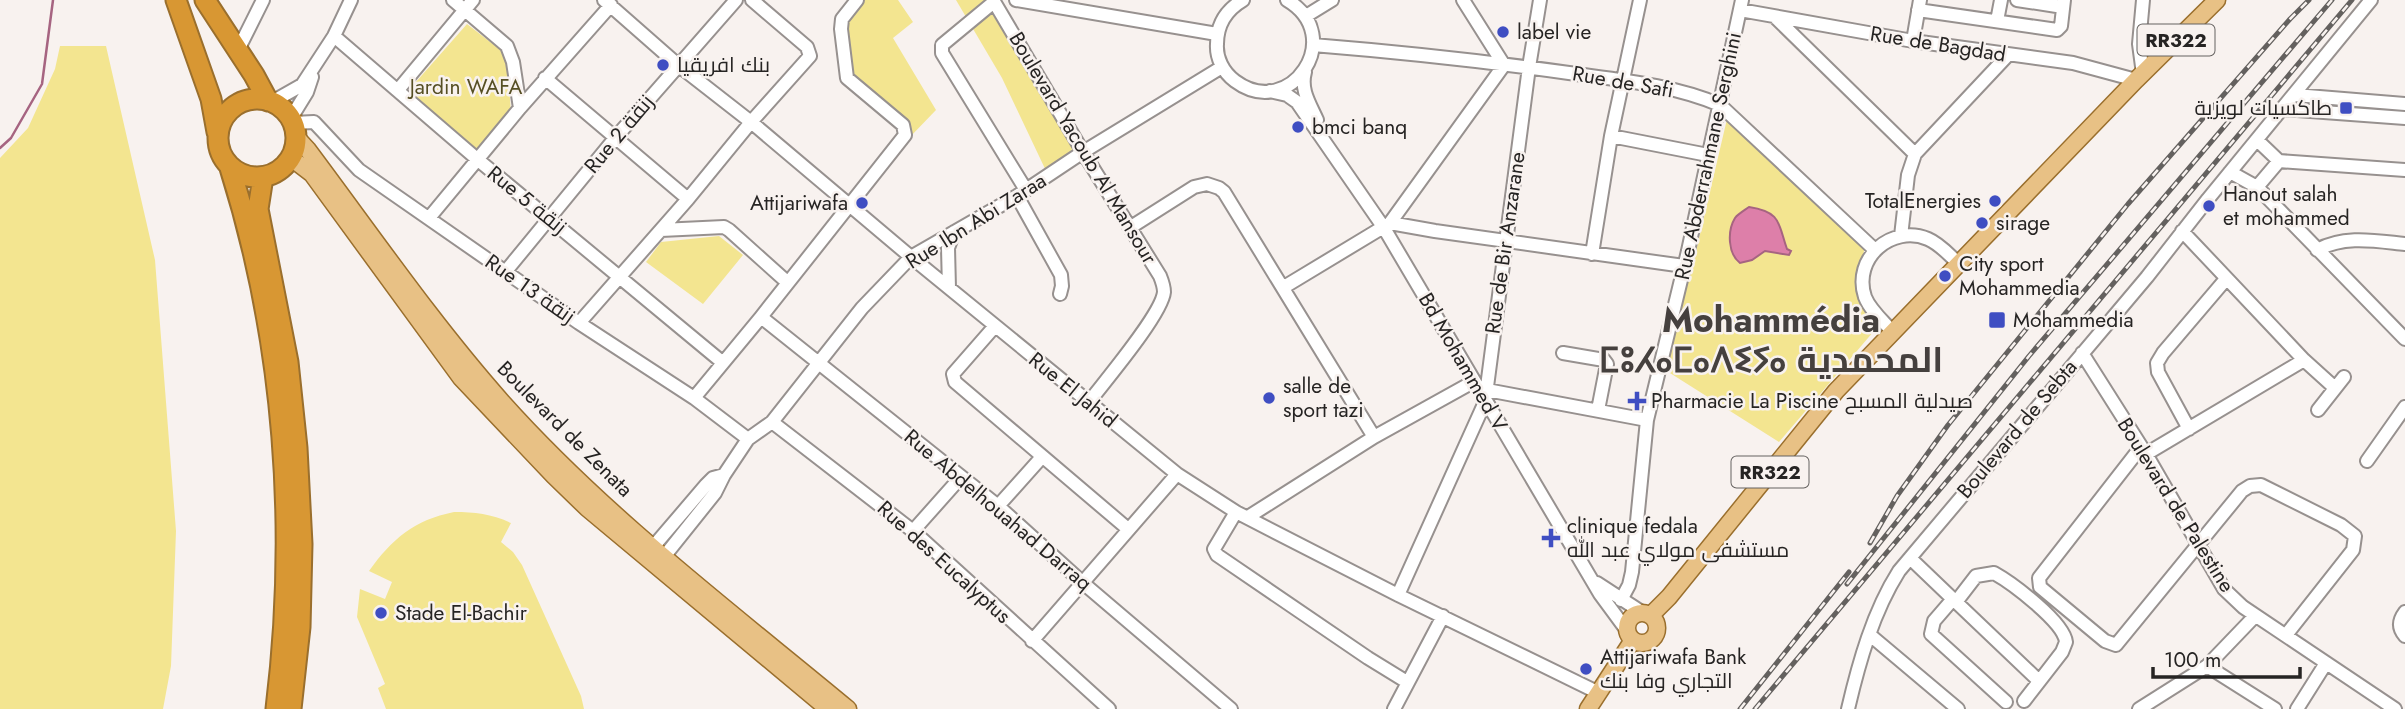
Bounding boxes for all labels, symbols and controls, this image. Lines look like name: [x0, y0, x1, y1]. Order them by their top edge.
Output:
place label: label vie: [1517, 17, 1592, 47]
street label: Rue de Bagdad: [1868, 18, 2008, 70]
marker: label vie: [1495, 24, 1511, 40]
road number: RR322: [2138, 24, 2214, 56]
street label: Boulevard Yacoub Al Mansour: [1002, 26, 1165, 271]
street label: Rue Abderrahmane Serghini: [1667, 29, 1749, 283]
place label: بنك افريقيا: [677, 50, 770, 80]
marker: بنك افريقيا: [655, 57, 671, 73]
street label: Rue de Safi: [1570, 58, 1676, 106]
park label: Jardin WAFA: [407, 72, 522, 102]
street label: Rue 2 زنقة: [577, 88, 661, 180]
place label: طاكسيات لويزية: [2195, 93, 2332, 123]
marker: طاكسيات لويزية: [2338, 100, 2354, 116]
place label: bmci banq: [1312, 112, 1407, 142]
marker: bmci banq: [1290, 119, 1306, 135]
street label: Rue de Bir Anzarane: [1477, 150, 1533, 336]
street label: Rue 5 زنقة: [481, 159, 573, 241]
street label: Rue Ibn Abi Zaraa: [900, 166, 1052, 276]
place label: Hanout salah et mohammed: [2223, 179, 2350, 233]
place label: TotalEnergies: [1865, 186, 1981, 216]
place label: Attijariwafa: [750, 188, 848, 218]
marker: TotalEnergies: [1987, 193, 2003, 209]
marker: Attijariwafa: [854, 195, 870, 211]
marker: Hanout salah et mohammed: [2201, 198, 2217, 214]
place label: sirage: [1996, 208, 2050, 238]
marker: sirage: [1974, 215, 1990, 231]
street label: Rue 13 زنقة: [479, 247, 581, 331]
place label: City sport Mohammedia: [1959, 249, 2080, 303]
marker: City sport Mohammedia: [1937, 268, 1953, 284]
street label: Bd Mohammed V: [1411, 287, 1515, 437]
district label: Mohammédia ⵎⵓⵃⴰⵎⴰⴷⵉⵢⴰ المحمدية: [1599, 295, 1943, 385]
place label: Mohammedia: [2013, 305, 2134, 335]
marker: Mohammedia: [1987, 310, 2007, 330]
street label: Rue El Jahid: [1022, 345, 1124, 435]
street label: Boulevard de Sebta: [1950, 353, 2084, 505]
street label: Boulevard de Zenata: [490, 354, 640, 504]
place label: salle de sport tazi: [1283, 371, 1364, 425]
place label: Pharmacie La Piscine صيدلية المسبح: [1651, 386, 1973, 416]
marker: salle de sport tazi: [1261, 390, 1277, 406]
marker: Pharmacie La Piscine صيدلية المسبح: [1629, 393, 1645, 409]
street label: Boulevard de Palestine: [2110, 412, 2242, 598]
street label: Rue Abdelhouahad Darraq: [897, 422, 1099, 598]
road number: RR322: [1732, 457, 1809, 488]
street label: Rue des Eucalyptus: [871, 494, 1017, 630]
place label: clinique fedala مستشفى مولاي عبد الله: [1567, 511, 1789, 566]
marker: clinique fedala مستشفى مولاي عبد الله: [1541, 528, 1561, 548]
place label: Stade El-Bachir: [395, 598, 528, 628]
marker: Stade El-Bachir: [373, 605, 389, 621]
scale bar: [2153, 636, 2300, 680]
place label: Attijariwafa Bank التجاري وفا بنك: [1600, 642, 1747, 697]
text: 100 m: [2164, 645, 2221, 675]
marker: Attijariwafa Bank التجاري وفا بنك: [1578, 661, 1594, 677]

